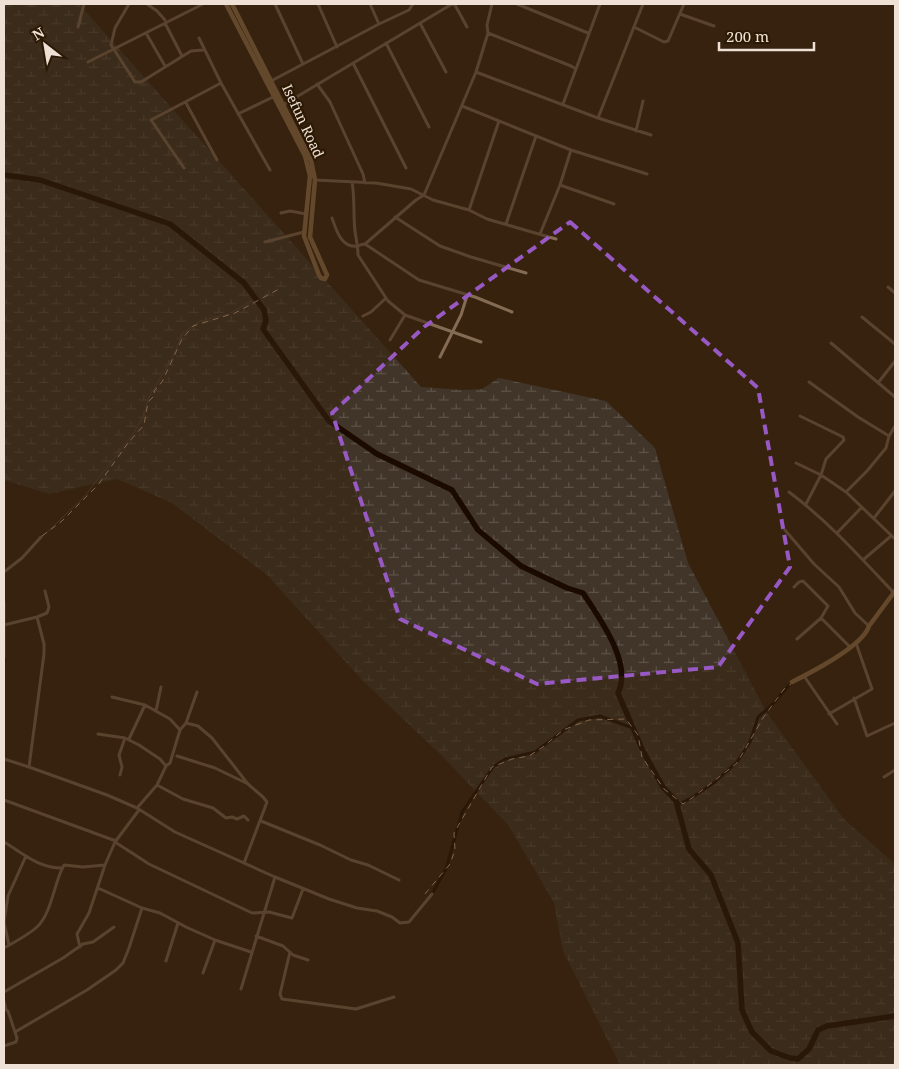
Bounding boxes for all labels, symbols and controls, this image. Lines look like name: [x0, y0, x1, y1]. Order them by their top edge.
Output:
north arrow: [20, 20, 70, 70]
scale bar: [719, 20, 814, 52]
text: N: [28, 22, 48, 44]
text: 200 m: [726, 26, 769, 46]
street label: Isefun Road: [278, 81, 329, 161]

